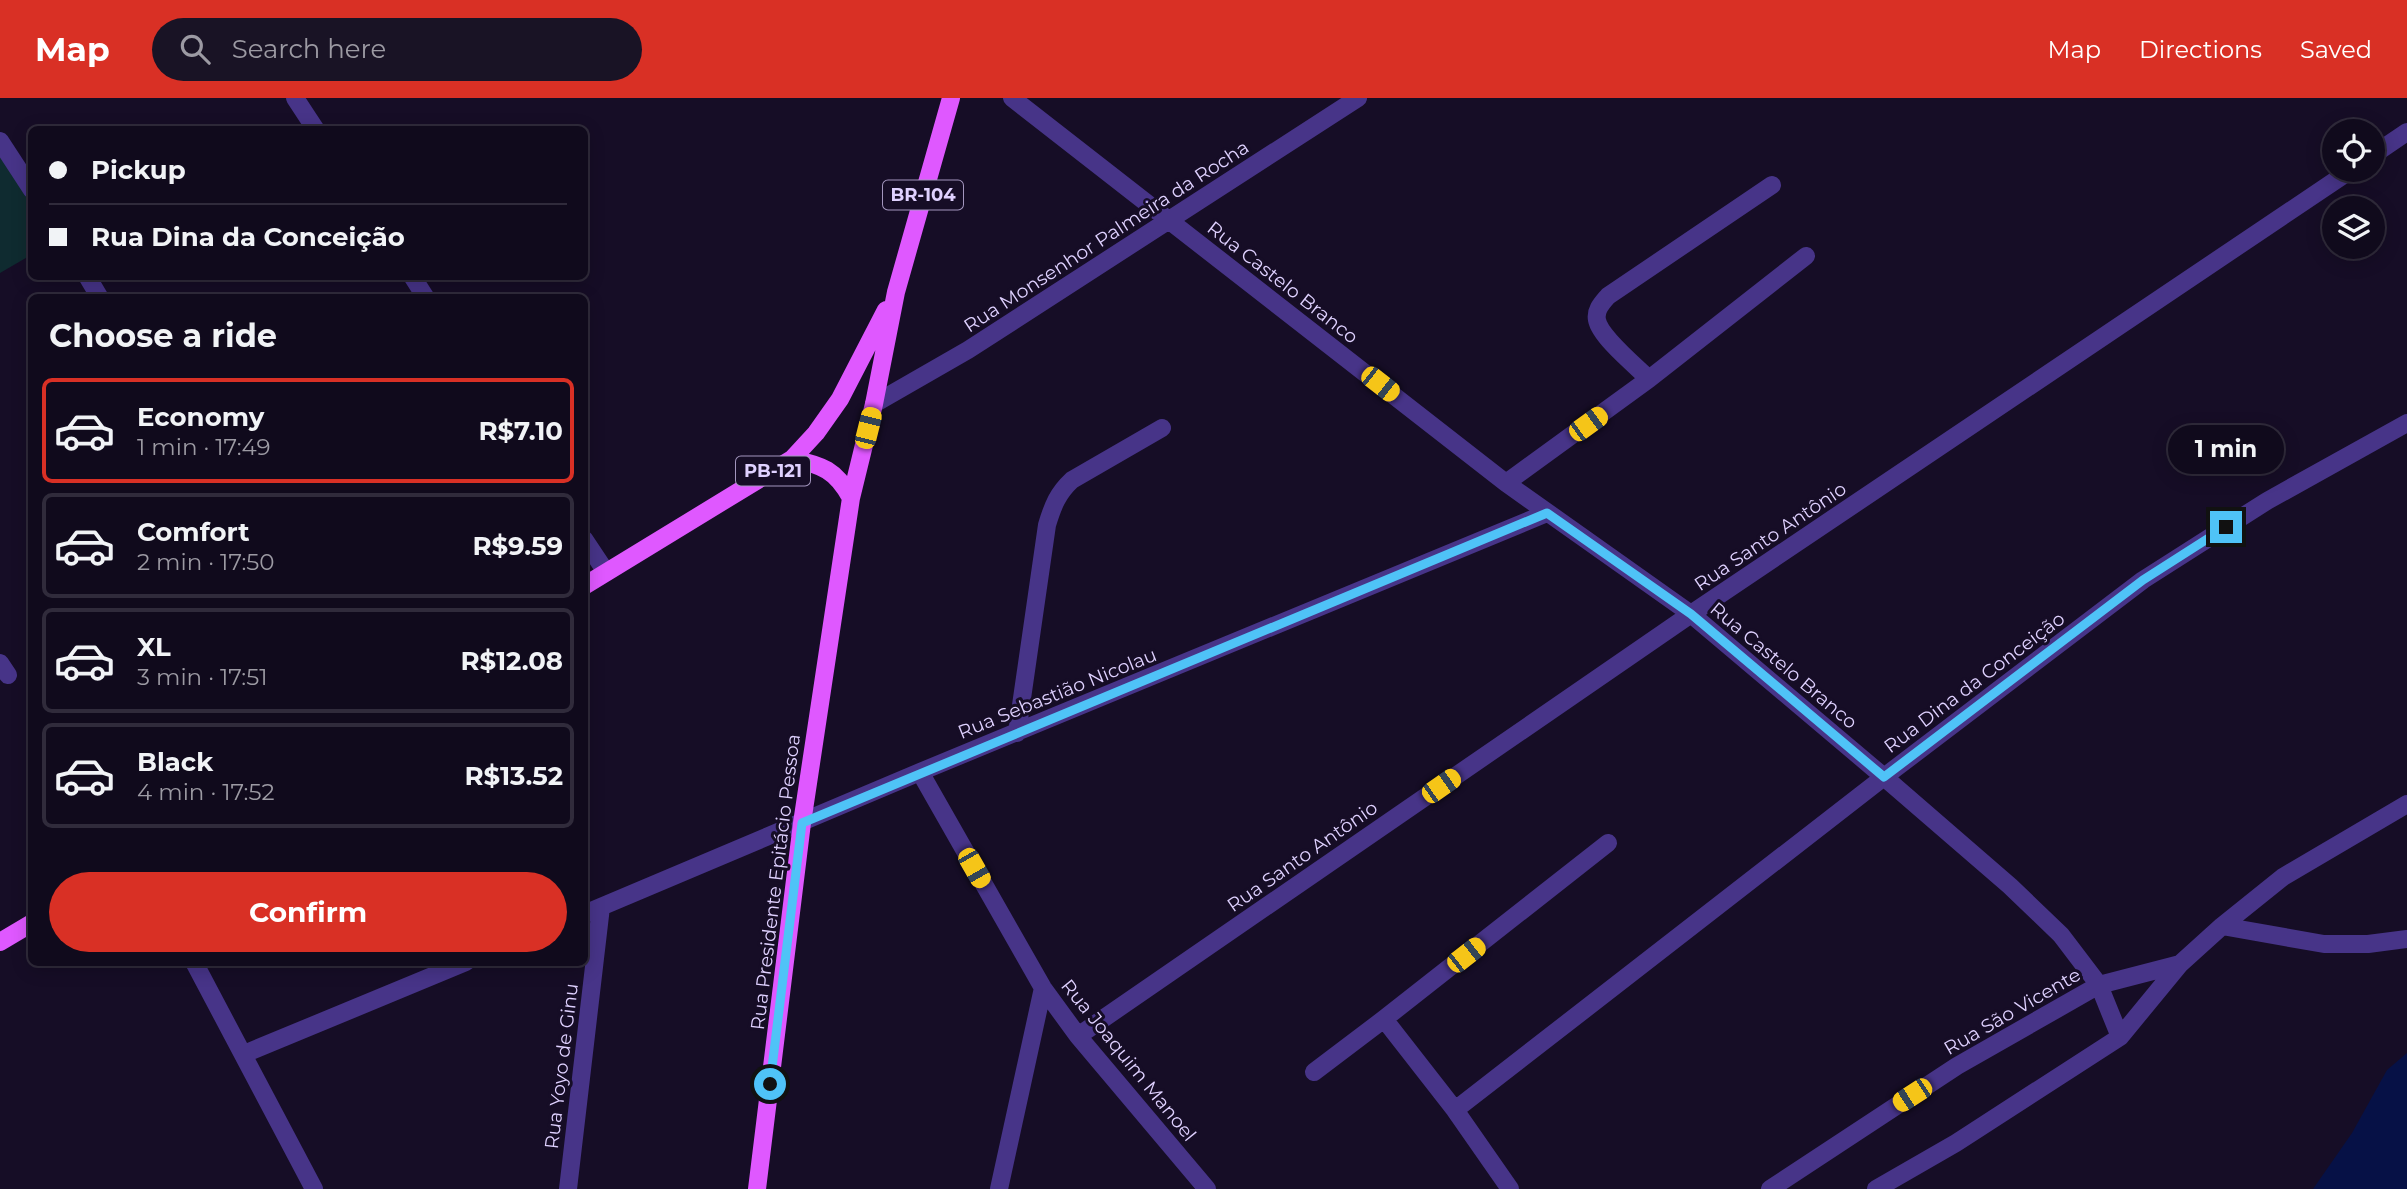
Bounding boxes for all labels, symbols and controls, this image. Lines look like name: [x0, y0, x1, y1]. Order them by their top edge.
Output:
search box: [152, 18, 642, 81]
text: Map: [35, 29, 110, 69]
icon: search: [176, 30, 214, 68]
text: Search here: [232, 33, 386, 65]
text: Map: [2048, 35, 2101, 64]
text: Directions: [2139, 35, 2262, 64]
text: Saved: [2300, 35, 2372, 64]
map controls: [2322, 119, 2385, 259]
button: locate: [2322, 119, 2385, 182]
street label: Rua Monsenhor Palmeira da Rocha: [959, 135, 1253, 337]
text: Pickup: [91, 154, 186, 186]
road number: BR-104: [883, 180, 963, 210]
button: layers: [2322, 196, 2385, 259]
street label: Rua Castelo Branco: [1203, 216, 1363, 348]
text: Rua Dina da Conceição: [91, 221, 405, 253]
text: Choose a ride: [49, 316, 277, 355]
car: [1357, 363, 1404, 405]
icon: car: [53, 399, 116, 462]
text: Economy: [137, 401, 264, 433]
car: [1565, 403, 1612, 445]
car: [853, 405, 884, 451]
text: R$7.10: [478, 415, 563, 447]
callout: 1 min: [2168, 426, 2284, 474]
text: 1 min · 17:49: [137, 433, 271, 461]
text: 1 min: [2195, 435, 2257, 463]
road number: PB-121: [736, 456, 810, 486]
street label: Rua Santo Antônio: [1690, 477, 1851, 596]
route end: [2210, 511, 2242, 543]
icon: car: [53, 514, 116, 577]
text: Comfort: [137, 516, 249, 548]
text: R$9.59: [472, 530, 563, 562]
text: 2 min · 17:50: [137, 548, 275, 576]
street label: Rua Castelo Branco: [1705, 597, 1862, 734]
street label: Rua Dina da Conceição: [1879, 607, 2069, 758]
icon: car: [53, 629, 116, 692]
text: XL: [137, 631, 171, 663]
street label: Rua Sebastião Nicolau: [955, 643, 1160, 744]
text: R$12.08: [460, 645, 563, 677]
text: 3 min · 17:51: [137, 663, 268, 691]
street label: Rua Presidente Epitácio Pessoa: [746, 733, 805, 1031]
icon: car: [53, 744, 116, 807]
text: Black: [137, 746, 213, 778]
text: R$13.52: [464, 760, 563, 792]
car: [1418, 765, 1465, 807]
text: 4 min · 17:52: [137, 778, 274, 806]
street label: Rua Santo Antônio: [1223, 796, 1382, 917]
car: [955, 845, 994, 891]
button: Confirm: [49, 872, 567, 952]
car: [1443, 934, 1490, 976]
street label: Rua São Vicente: [1940, 963, 2085, 1060]
street label: Rua Joaquim Manoel: [1056, 975, 1201, 1146]
street label: Rua Yoyo de Ginu: [540, 982, 583, 1150]
route start: [754, 1068, 786, 1100]
car: [1889, 1075, 1936, 1115]

